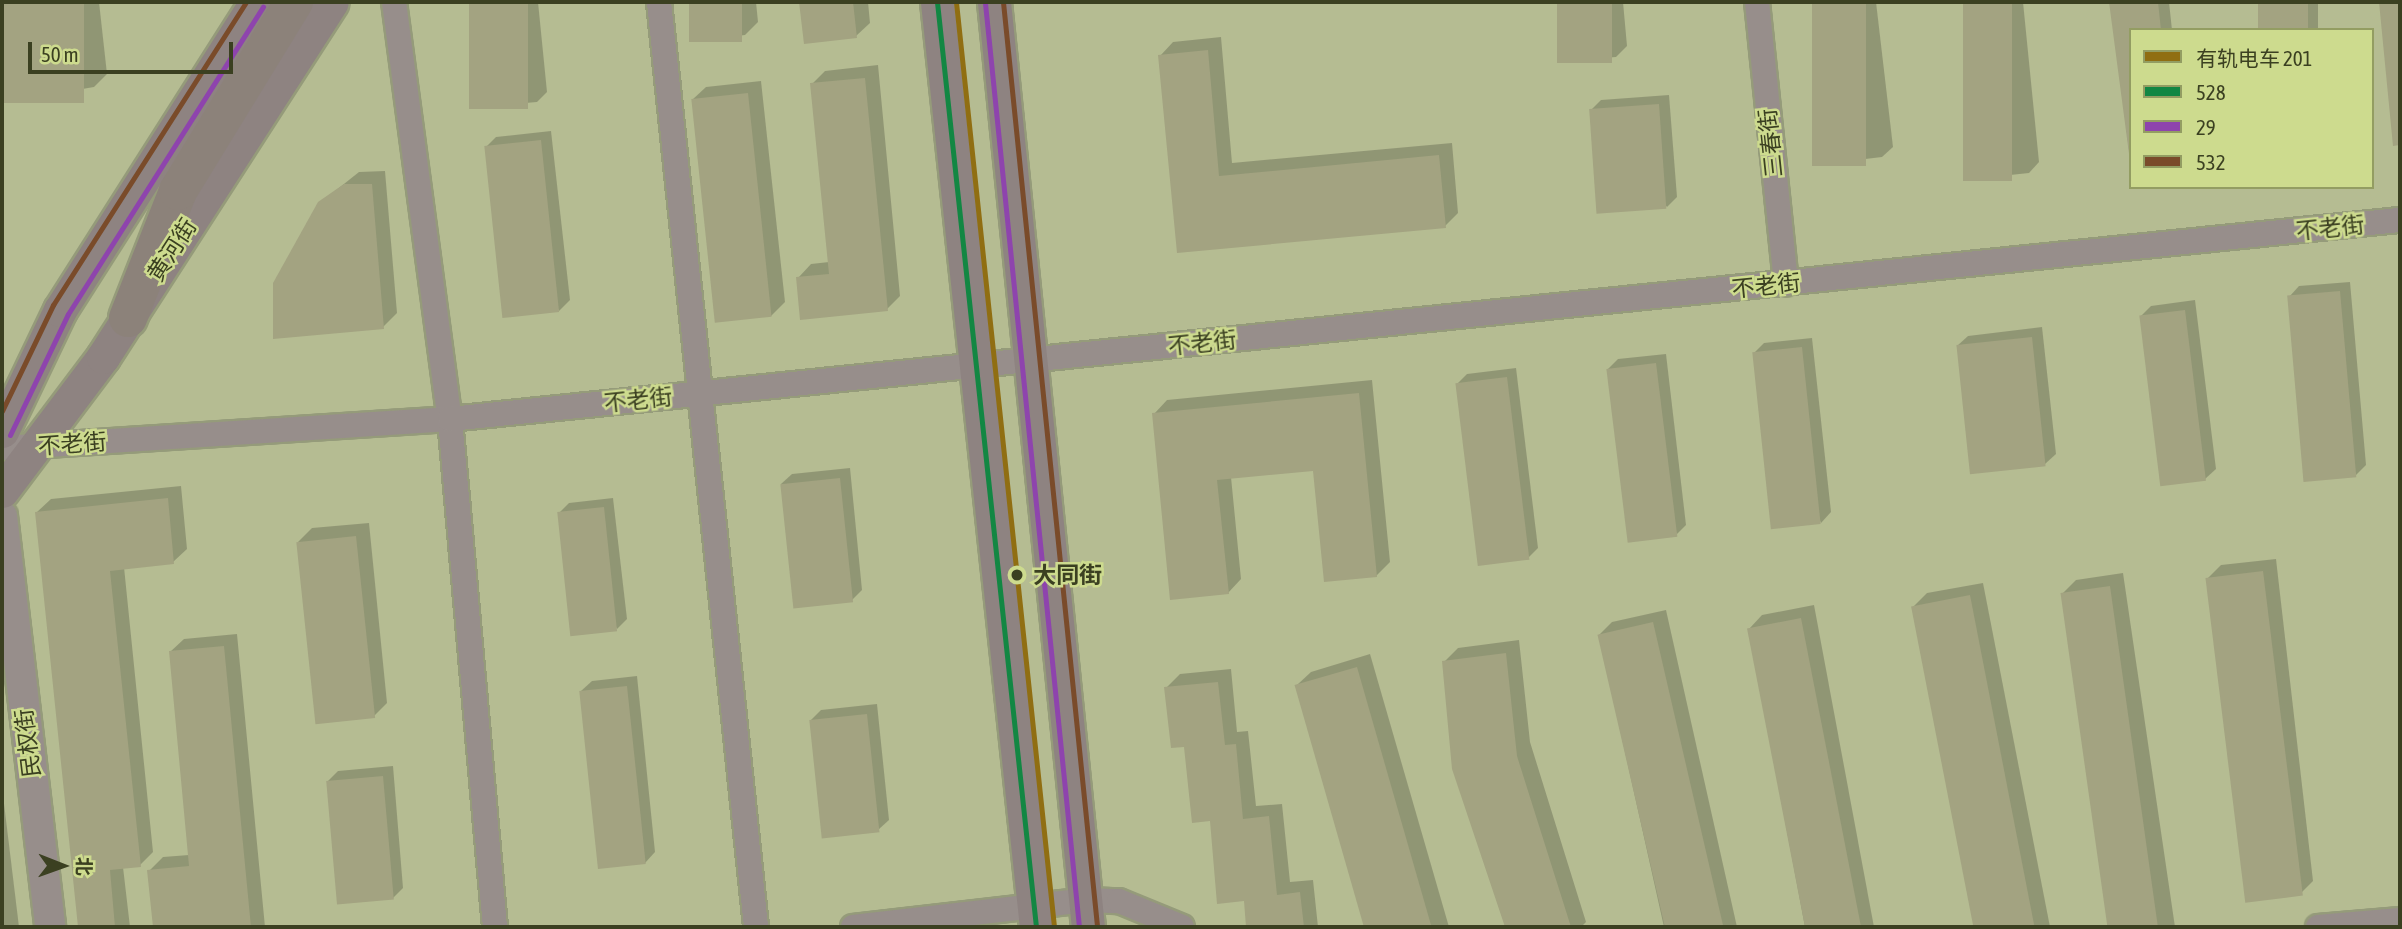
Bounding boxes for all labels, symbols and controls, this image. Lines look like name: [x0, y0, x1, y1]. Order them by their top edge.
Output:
scale bar: [32, 28, 236, 72]
legend: [2129, 28, 2374, 189]
text: 50 m: [41, 42, 79, 66]
text: 有轨电车 201: [2196, 46, 2313, 70]
text: 528: [2196, 80, 2226, 104]
street label: 三春街: [1754, 107, 1788, 179]
text: 29: [2196, 115, 2216, 139]
text: 532: [2196, 150, 2226, 174]
street label: 不老街: [2294, 211, 2366, 245]
street label: 黄河街: [142, 214, 202, 286]
street label: 不老街: [1730, 269, 1802, 303]
street label: 不老街: [1166, 326, 1238, 360]
street label: 不老街: [602, 383, 674, 417]
street label: 不老街: [37, 428, 107, 460]
place label: 大同街: [1033, 561, 1102, 589]
marker: 大同街: [1007, 565, 1027, 585]
street label: 民权街: [10, 707, 46, 779]
north arrow: [28, 831, 98, 901]
text: 北: [73, 857, 95, 876]

